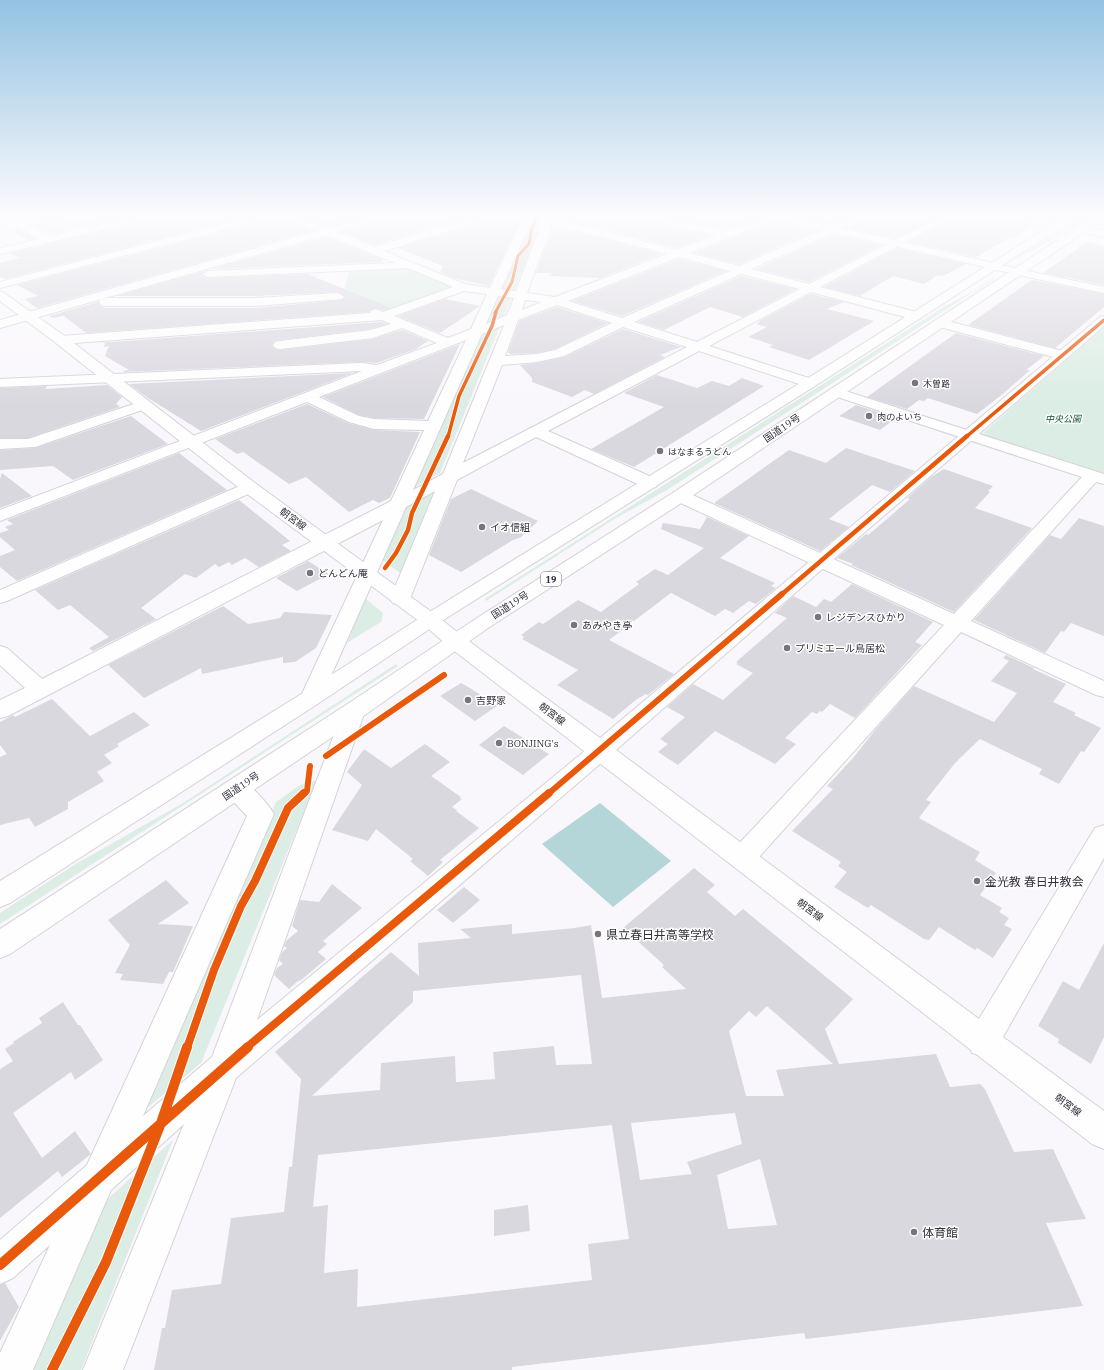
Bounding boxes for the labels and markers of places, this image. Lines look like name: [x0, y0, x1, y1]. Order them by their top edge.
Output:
marker: 木曽路: [910, 378, 920, 388]
place label: 木曽路: [923, 378, 950, 389]
marker: 肉のよいち: [864, 411, 874, 421]
place label: 肉のよいち: [877, 411, 922, 422]
marker: はなまるうどん: [655, 446, 665, 456]
place label: はなまるうどん: [668, 446, 731, 457]
place label: イオ信組: [490, 521, 530, 534]
marker: イオ信組: [477, 522, 487, 532]
place label: どんどん庵: [318, 567, 368, 580]
marker: どんどん庵: [305, 568, 315, 578]
place label: レジデンスひかり: [826, 611, 906, 624]
marker: レジデンスひかり: [813, 612, 823, 622]
place label: あみやき亭: [582, 619, 632, 632]
marker: あみやき亭: [569, 620, 579, 630]
place label: プリミエール鳥居松: [795, 642, 885, 655]
marker: プリミエール鳥居松: [782, 643, 792, 653]
place label: 吉野家: [476, 694, 506, 707]
marker: 吉野家: [463, 695, 473, 705]
place label: BONJING's: [507, 737, 559, 750]
marker: BONJING's: [494, 738, 504, 748]
place label: 金光教 春日井教会: [985, 874, 1084, 889]
marker: 金光教 春日井教会: [972, 876, 982, 886]
place label: 県立春日井高等学校: [606, 927, 714, 942]
marker: 県立春日井高等学校: [593, 929, 603, 939]
place label: 体育館: [922, 1225, 958, 1240]
marker: 体育館: [909, 1227, 919, 1237]

